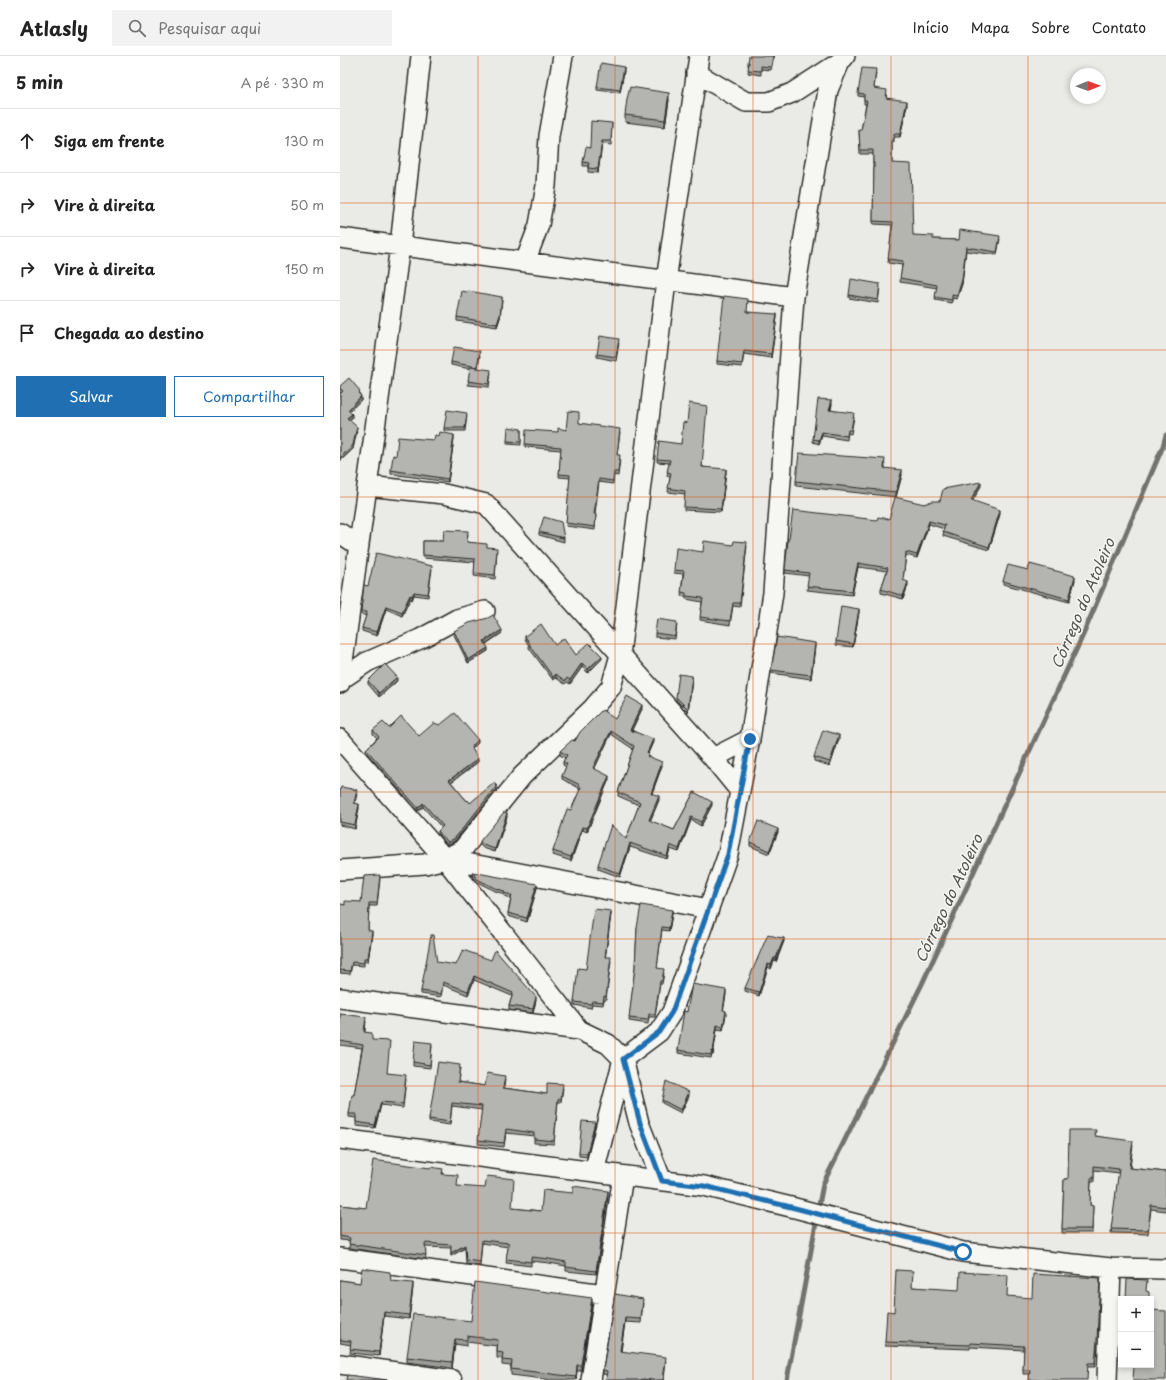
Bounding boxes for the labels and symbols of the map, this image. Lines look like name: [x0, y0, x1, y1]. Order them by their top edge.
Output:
north arrow: [1070, 68, 1106, 104]
water label: Córrego do Atoleiro: [1044, 534, 1120, 672]
route end: [741, 730, 759, 748]
water label: Córrego do Atoleiro: [908, 829, 988, 966]
route start: [954, 1243, 972, 1261]

